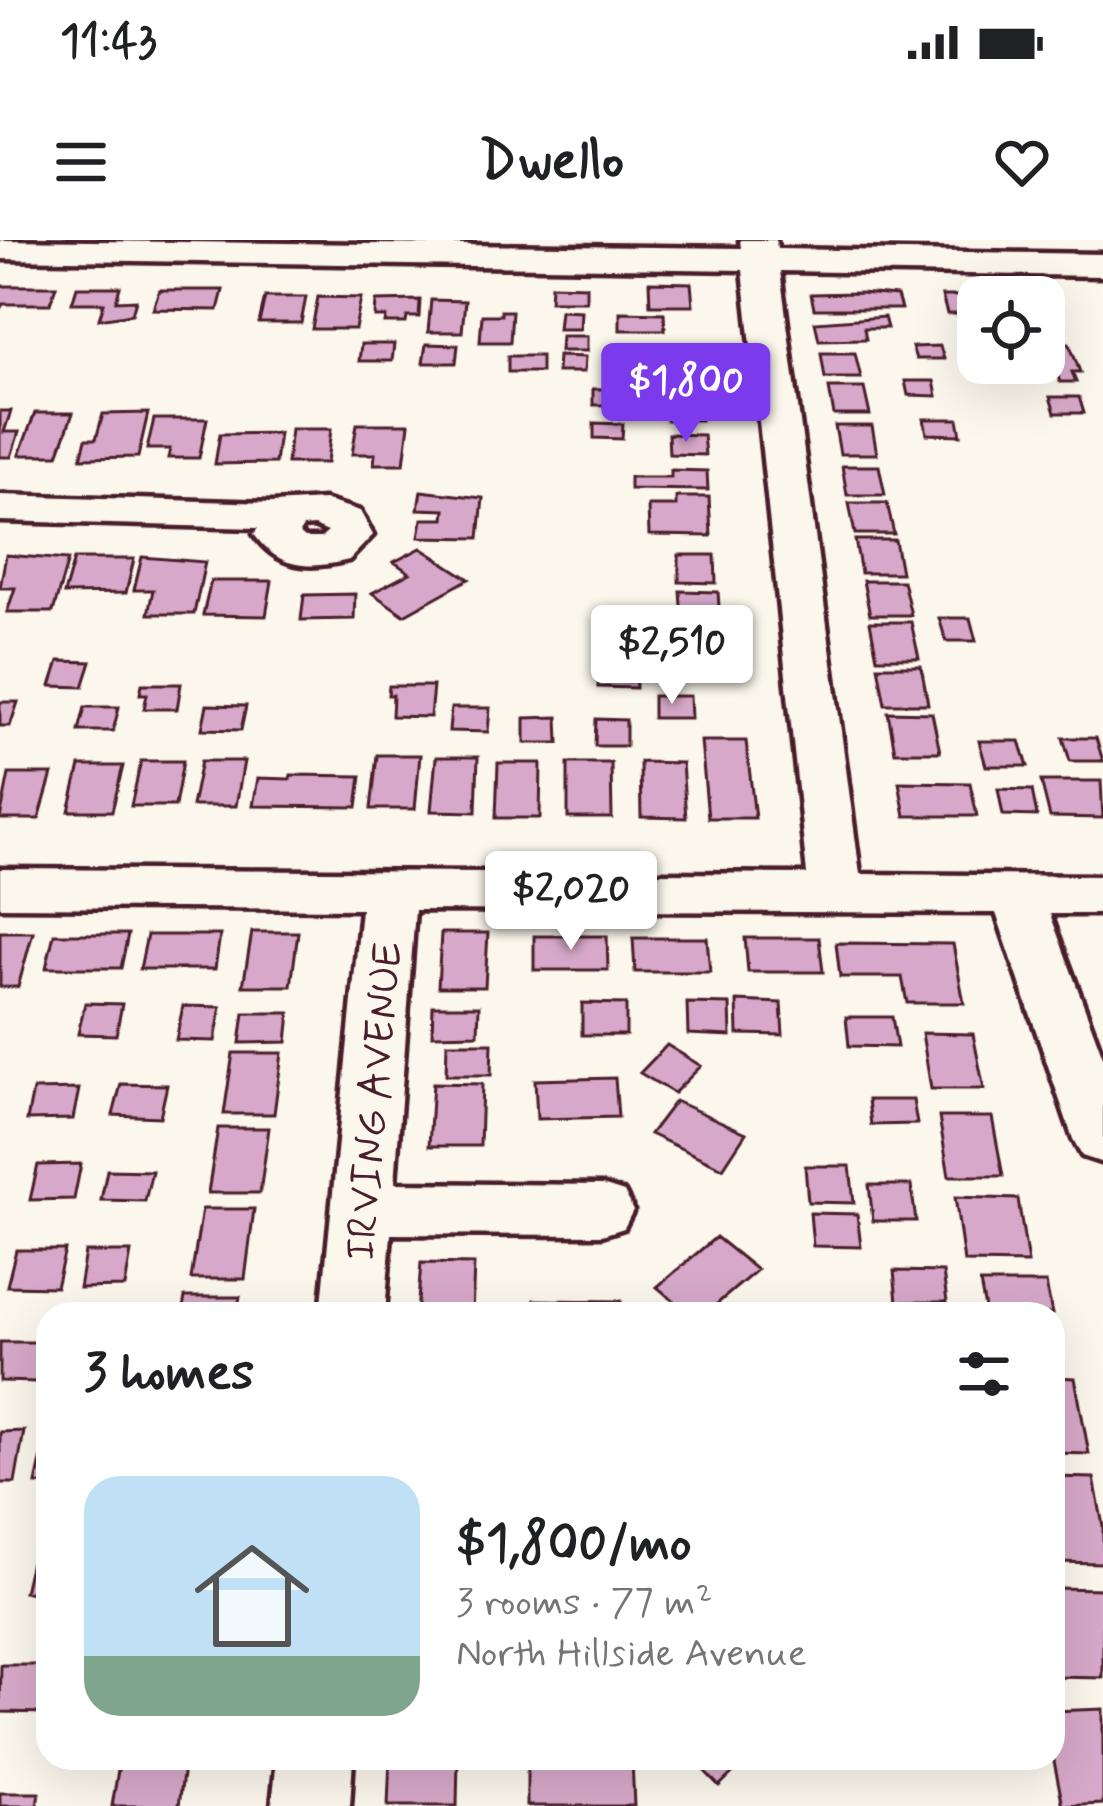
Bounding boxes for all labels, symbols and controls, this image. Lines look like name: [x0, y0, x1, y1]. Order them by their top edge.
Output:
text: 11:43: [60, 13, 157, 72]
text: Dwello: [479, 127, 624, 198]
icon: menu: [48, 129, 114, 195]
icon: heart: [989, 129, 1055, 195]
map controls: [957, 276, 1065, 384]
button: locate: [957, 276, 1065, 384]
pin: $1,800: [588, 343, 784, 445]
text: $1,800: [628, 356, 744, 407]
pin: $2,510: [574, 605, 770, 707]
text: $2,510: [618, 618, 726, 669]
pin: $2,020: [473, 851, 669, 953]
text: $2,020: [512, 864, 630, 915]
street label: IRVING AVENUE: [334, 940, 417, 1263]
text: 3 homes: [84, 1341, 254, 1407]
icon: filters: [951, 1341, 1017, 1407]
text: $1,800/mo: [456, 1512, 692, 1578]
icon: home: [180, 1524, 324, 1668]
text: 3 rooms · 77 m²: [456, 1578, 713, 1629]
text: North Hillside Avenue: [456, 1629, 807, 1680]

